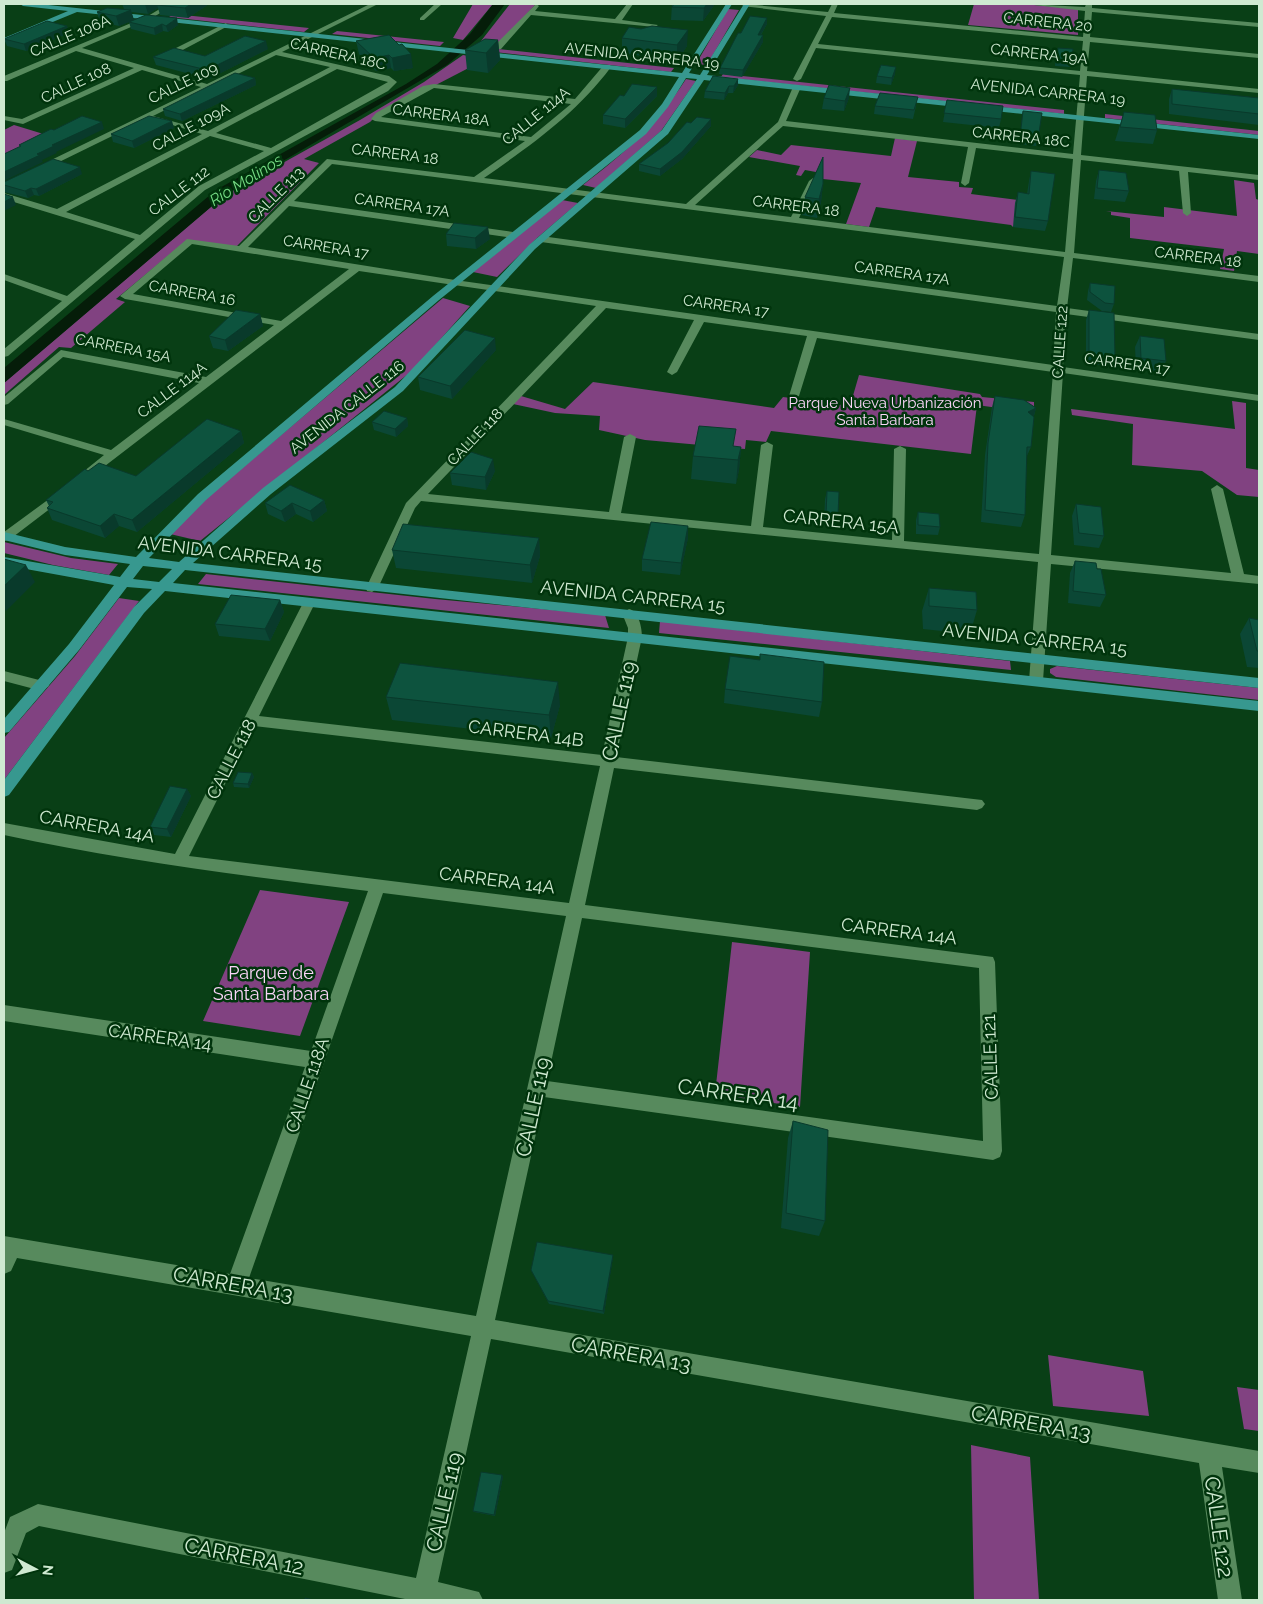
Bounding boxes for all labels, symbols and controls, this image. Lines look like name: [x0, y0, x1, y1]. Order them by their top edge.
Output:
street label: CARRERA 20: [1003, 8, 1093, 36]
street label: CALLE 106A: [27, 11, 113, 61]
street label: CARRERA 18C: [288, 34, 388, 74]
street label: AVENIDA CARRERA 19: [564, 39, 720, 73]
street label: CARRERA 19A: [990, 40, 1088, 68]
street label: CALLE 109: [145, 58, 221, 108]
street label: CALLE 108: [38, 59, 114, 107]
street label: AVENIDA CARRERA 19: [970, 75, 1126, 109]
street label: CALLE 114A: [499, 83, 573, 149]
street label: CALLE 109A: [149, 99, 233, 155]
street label: CARRERA 18A: [391, 100, 491, 130]
street label: CARRERA 18C: [971, 123, 1071, 151]
street label: CARRERA 18: [350, 140, 440, 168]
water label: Río Molinos: [206, 150, 286, 210]
street label: CALLE 112: [145, 162, 213, 220]
street label: CALLE 113: [244, 163, 308, 227]
street label: CARRERA 17A: [353, 189, 451, 221]
street label: CARRERA 18: [751, 192, 841, 220]
street label: CARRERA 17: [282, 231, 370, 263]
street label: CARRERA 18: [1153, 243, 1243, 271]
street label: CARRERA 17A: [853, 257, 951, 289]
street label: CARRERA 16: [147, 277, 237, 309]
street label: CARRERA 17: [682, 291, 770, 321]
street label: CALLE 122: [1048, 305, 1072, 379]
street label: CARRERA 15A: [74, 330, 172, 366]
street label: CARRERA 17: [1083, 349, 1171, 379]
street label: AVENIDA CALLE 116: [286, 357, 408, 457]
street label: CALLE 114A: [134, 358, 210, 422]
park label: Parque Nueva Urbanización Santa Barbara: [789, 394, 981, 429]
street label: CALLE 118: [443, 405, 507, 469]
street label: CARRERA 15A: [782, 504, 900, 538]
street label: AVENIDA CARRERA 15: [137, 531, 324, 575]
street label: AVENIDA CARRERA 15: [540, 576, 727, 616]
street label: AVENIDA CARRERA 15: [942, 619, 1129, 659]
street label: CALLE 119: [596, 659, 642, 763]
street label: CALLE 118: [202, 715, 260, 803]
street label: CARRERA 14B: [467, 715, 585, 751]
street label: CARRERA 14A: [38, 806, 156, 846]
street label: CARRERA 14A: [438, 862, 556, 898]
street label: CARRERA 14A: [840, 913, 958, 949]
park label: Parque de Santa Barbara: [213, 962, 329, 1004]
street label: CALLE 121: [978, 1014, 1002, 1100]
street label: CARRERA 14: [107, 1019, 213, 1055]
street label: CALLE 118A: [281, 1035, 333, 1135]
street label: CALLE 119: [510, 1055, 556, 1159]
street label: CARRERA 14: [676, 1073, 800, 1115]
street label: CARRERA 13: [171, 1261, 295, 1307]
street label: CARRERA 13: [569, 1331, 693, 1377]
street label: CARRERA 13: [969, 1400, 1093, 1446]
street label: CALLE 119: [420, 1450, 468, 1554]
street label: CALLE 122: [1200, 1475, 1238, 1579]
street label: CARRERA 12: [182, 1532, 306, 1580]
north arrow: [10, 1544, 60, 1594]
text: N: [39, 1564, 56, 1577]

